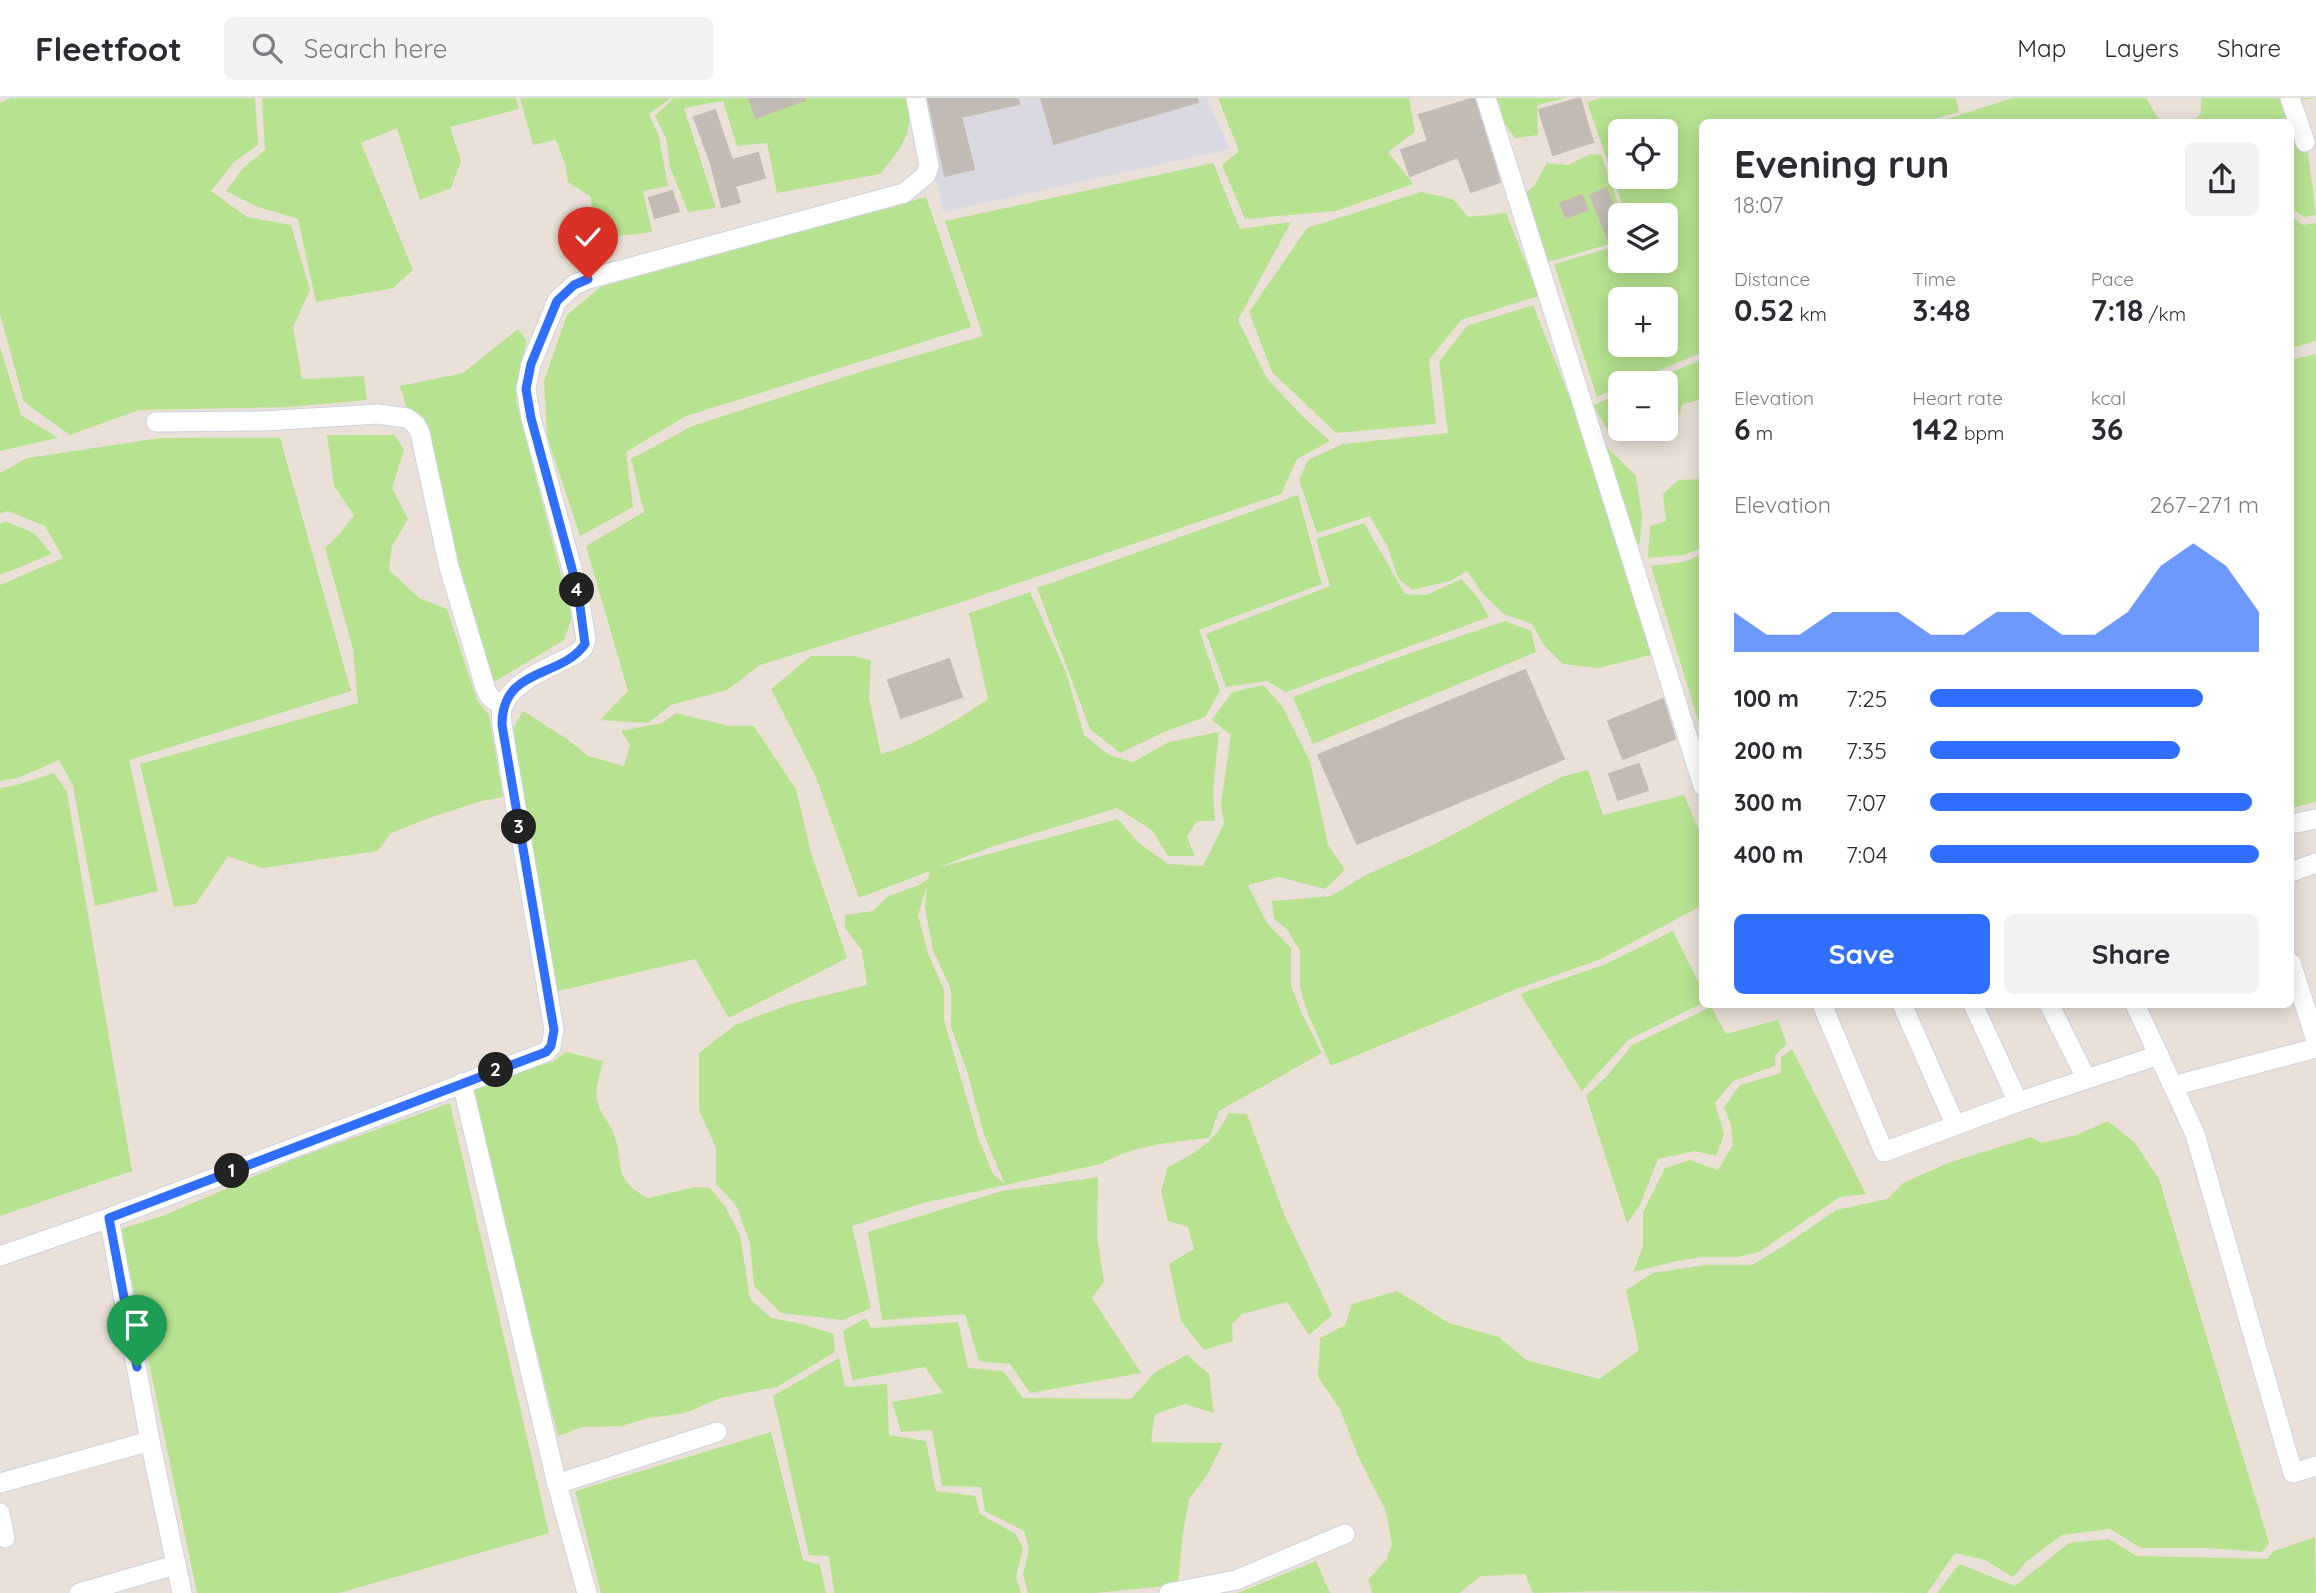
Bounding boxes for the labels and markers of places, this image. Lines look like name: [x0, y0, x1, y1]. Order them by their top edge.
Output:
pin: [558, 207, 618, 279]
pin: 4: [560, 573, 594, 608]
pin: 3: [502, 810, 536, 844]
pin: 2: [478, 1052, 514, 1088]
pin: 1: [215, 1154, 250, 1188]
pin: [107, 1295, 167, 1367]

